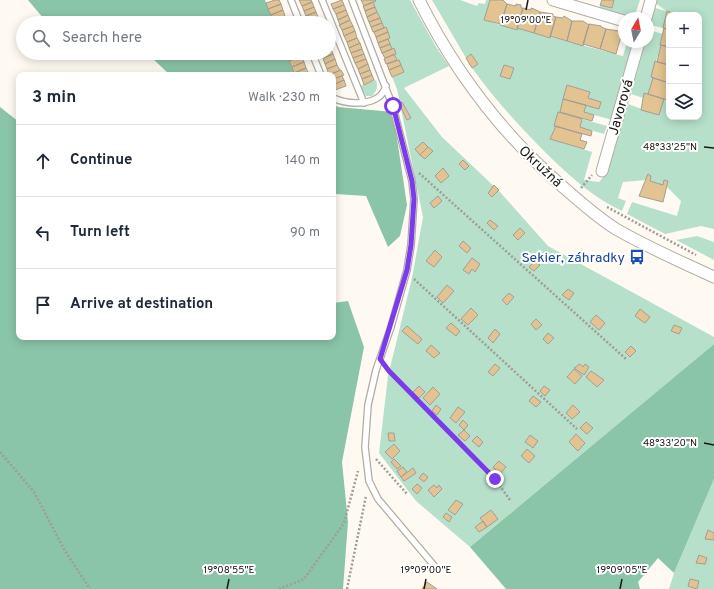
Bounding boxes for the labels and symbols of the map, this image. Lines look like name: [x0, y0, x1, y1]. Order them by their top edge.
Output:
north arrow: [618, 12, 654, 48]
text: 19°09'00"E: [500, 14, 552, 27]
street label: Javorová: [605, 78, 637, 137]
route start: [384, 97, 402, 115]
text: 48°33'25"N: [643, 141, 697, 154]
street label: Okružná: [515, 143, 565, 191]
bus stop icon: Sekier, záhradky: [628, 248, 646, 266]
place label: Sekier, záhradky: [521, 250, 625, 267]
text: 48°33'20"N: [643, 437, 697, 450]
route end: [486, 470, 504, 488]
text: 19°08'55"E: [204, 564, 254, 577]
text: 19°09'00"E: [400, 564, 452, 577]
text: 19°09'05"E: [597, 564, 647, 577]

